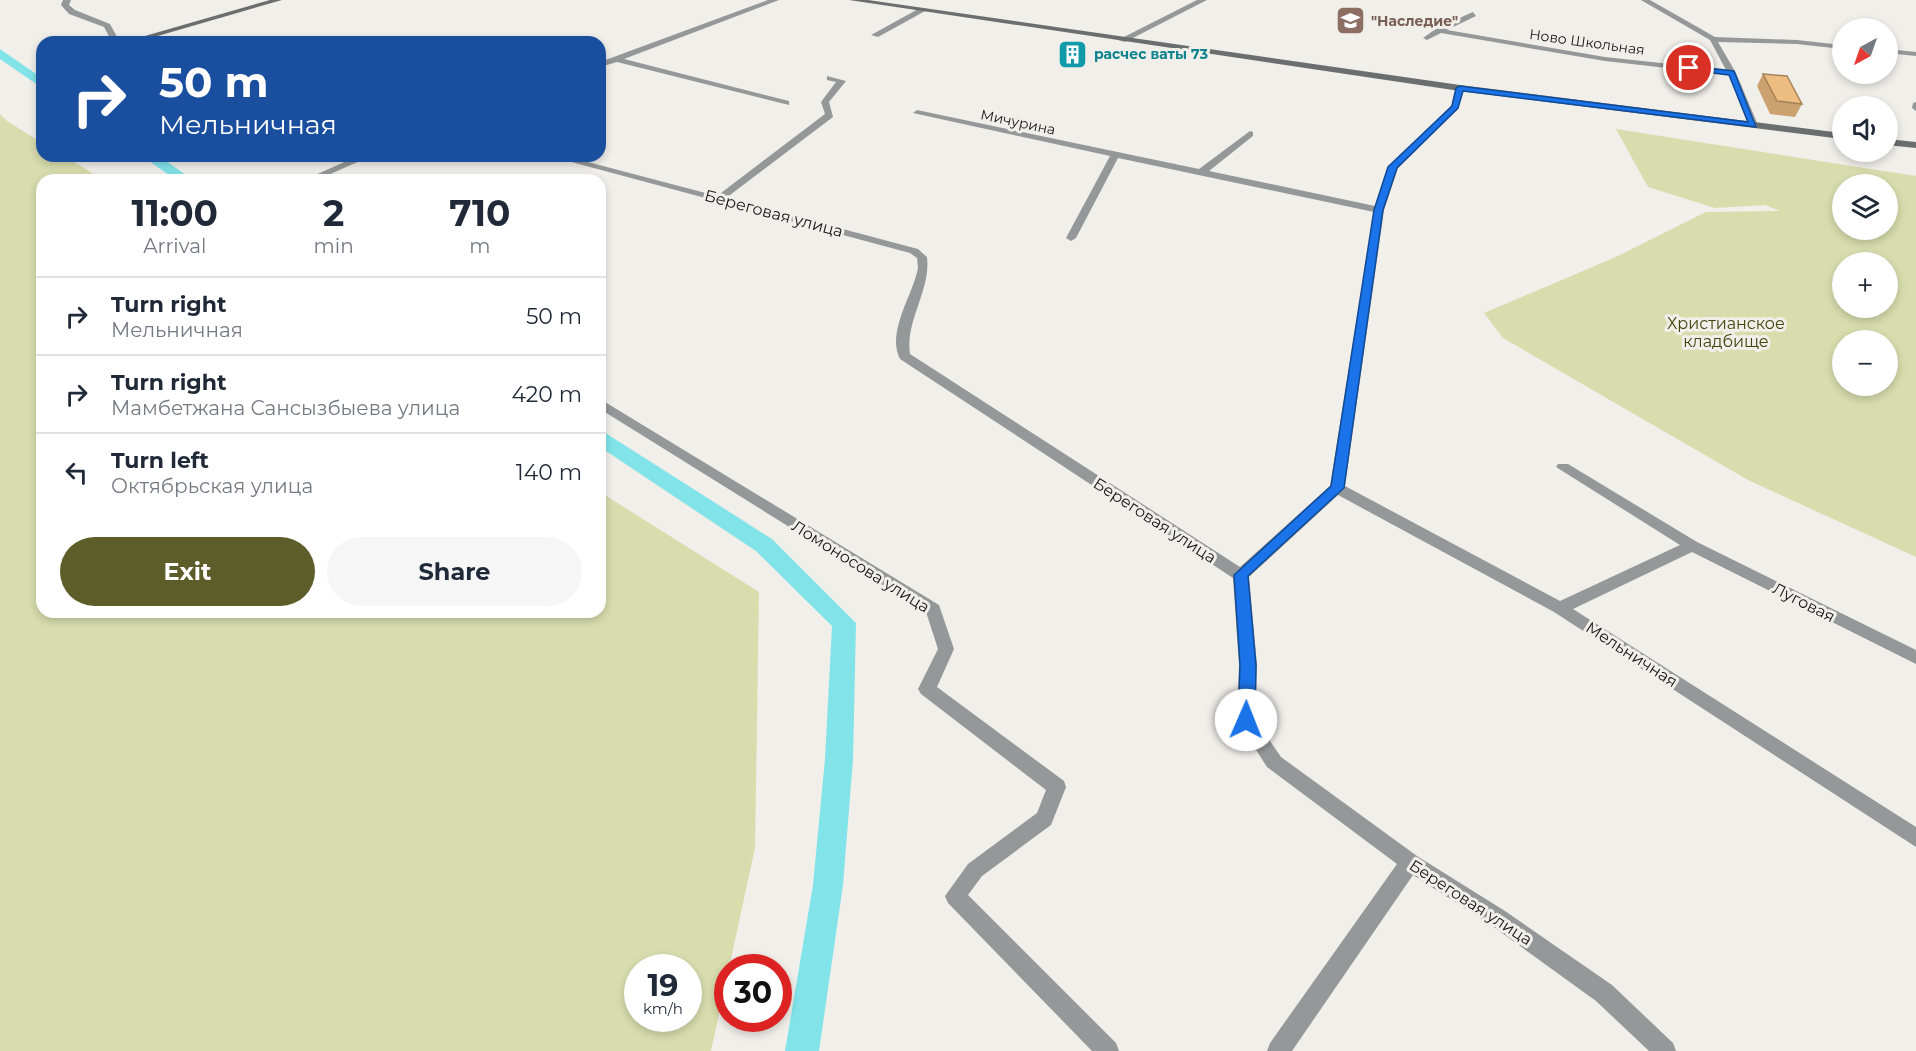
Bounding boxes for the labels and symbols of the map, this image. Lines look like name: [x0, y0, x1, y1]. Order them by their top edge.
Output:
school or university icon: "Наследие": [1334, 5, 1366, 37]
place label: "Наследие": [1371, 12, 1458, 30]
north arrow: [1832, 18, 1898, 84]
street label: Ново Школьная: [1528, 25, 1646, 59]
building icon: расчес ваты 73: [1057, 38, 1089, 70]
pin: [1663, 42, 1714, 93]
place label: расчес ваты 73: [1094, 45, 1208, 63]
street label: Мичурина: [979, 105, 1057, 139]
street label: Береговая улица: [703, 186, 845, 241]
park label: Христианское кладбище: [1667, 314, 1785, 351]
street label: Береговая улица: [1090, 474, 1220, 567]
street label: Ломоносова улица: [788, 516, 933, 617]
street label: Луговая: [1769, 579, 1838, 626]
street label: Мельничная: [1582, 618, 1681, 691]
position arrow: [1214, 688, 1278, 752]
street label: Береговая улица: [1406, 856, 1536, 949]
speed limit sign: 30: [714, 954, 792, 1032]

